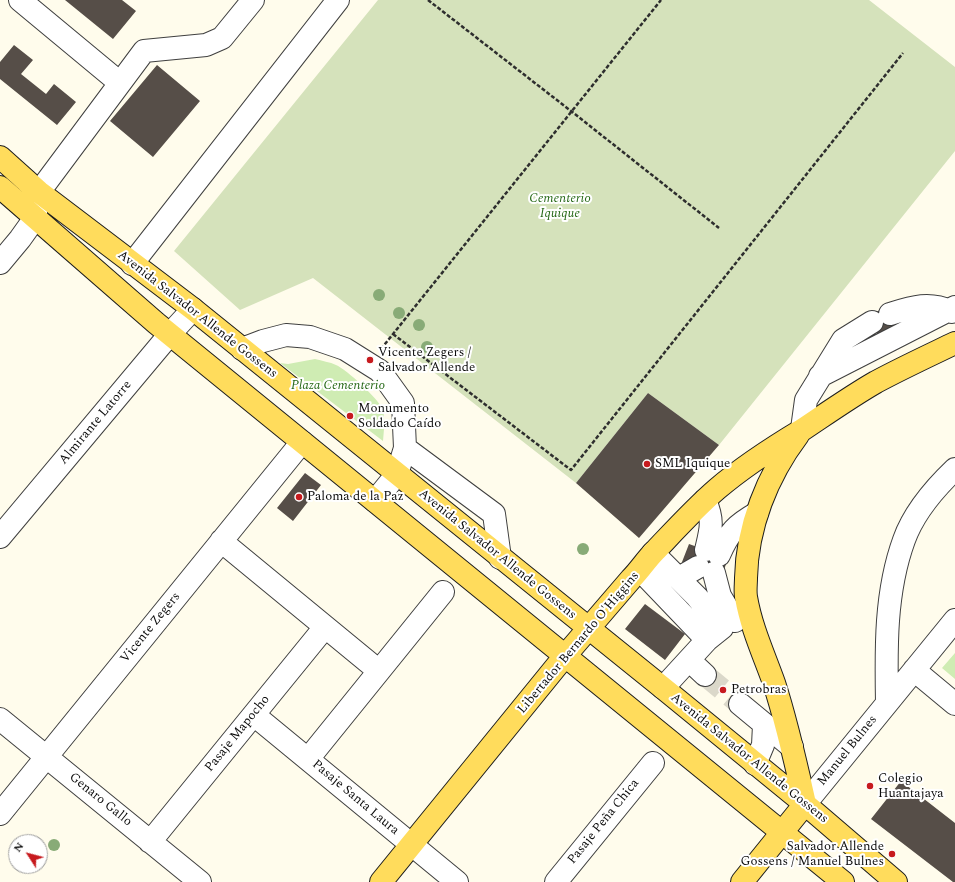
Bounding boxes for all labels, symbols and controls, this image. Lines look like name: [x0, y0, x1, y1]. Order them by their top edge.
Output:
park label: Cementerio Iquique: [529, 191, 591, 222]
street label: Avenida Salvador Allende Gossens: [114, 248, 280, 382]
place label: Vicente Zegers / Salvador Allende: [378, 345, 475, 376]
marker: Vicente Zegers / Salvador Allende: [365, 355, 375, 365]
street label: Almirante Latorre: [56, 378, 136, 468]
park label: Plaza Cementerio: [291, 378, 385, 394]
place label: Monumento Soldado Caído: [358, 401, 441, 432]
marker: Monumento Soldado Caído: [345, 411, 355, 421]
place label: SML Iquique: [655, 456, 730, 472]
marker: SML Iquique: [642, 459, 652, 469]
street label: Avenida Salvador Allende Gossens: [415, 487, 579, 623]
place label: Paloma de la Paz: [307, 489, 404, 505]
marker: Paloma de la Paz: [294, 492, 304, 502]
street label: Libertador Bernardo O'Higgins: [515, 569, 643, 717]
street label: Vicente Zegers: [118, 590, 184, 666]
place label: Petrobras: [731, 682, 787, 698]
marker: Petrobras: [718, 685, 728, 695]
street label: Avenida Salvador Allende Gossens: [667, 691, 831, 827]
street label: Pasaje Mapocho: [202, 693, 274, 775]
street label: Manuel Bulnes: [815, 713, 881, 789]
street label: Pasaje Santa Laura: [308, 757, 402, 839]
street label: Genaro Gallo: [65, 770, 135, 830]
place label: Colegio Huantajaya: [878, 771, 944, 802]
street label: Pasaje Peña Chica: [565, 776, 643, 868]
marker: Colegio Huantajaya: [865, 781, 875, 791]
north arrow: [8, 834, 48, 874]
text: N: [9, 839, 28, 856]
place label: Salvador Allende Gossens / Manuel Bulnes: [740, 839, 884, 870]
marker: Salvador Allende Gossens / Manuel Bulnes: [887, 849, 897, 859]

